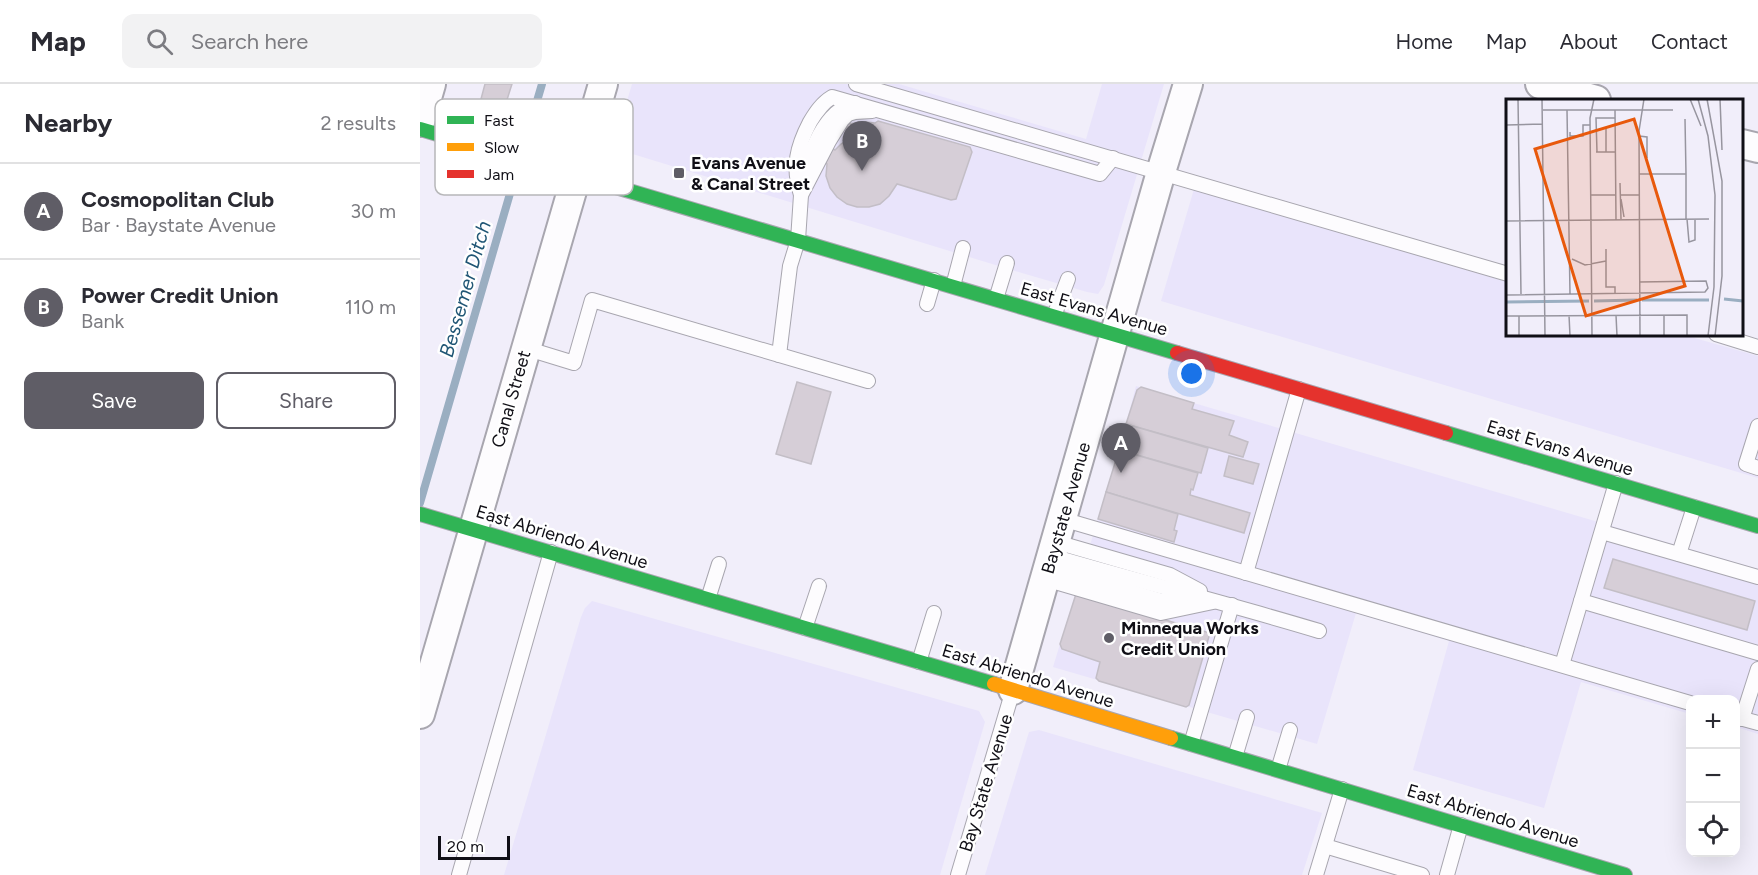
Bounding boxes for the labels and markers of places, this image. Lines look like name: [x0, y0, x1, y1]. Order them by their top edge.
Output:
pin: B: [842, 122, 882, 171]
place label: Evans Avenue & Canal Street: [691, 152, 810, 195]
marker: Evans Avenue & Canal Street: [672, 166, 686, 180]
pin: A: [1102, 424, 1140, 473]
place label: Minnequa Works Credit Union: [1121, 617, 1259, 660]
marker: Minnequa Works Credit Union: [1102, 631, 1116, 645]

